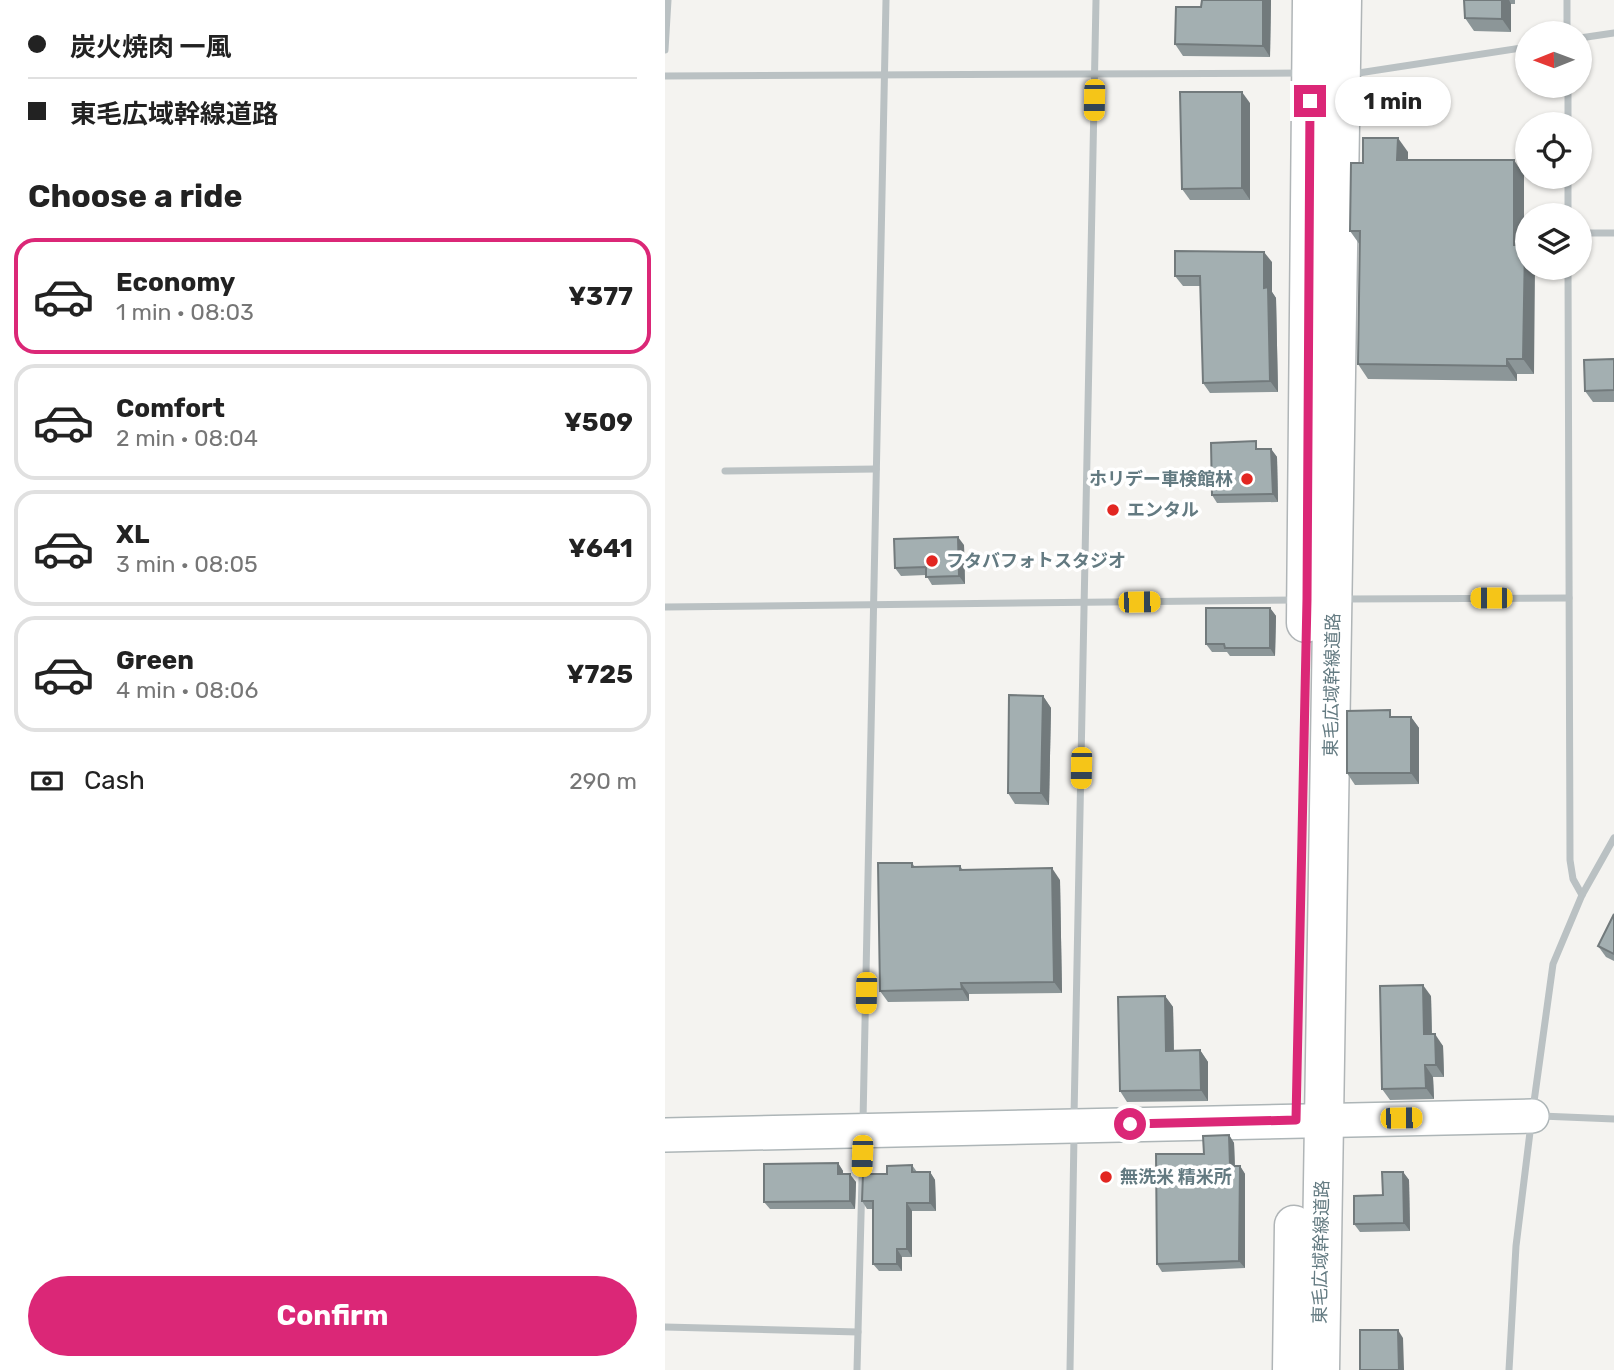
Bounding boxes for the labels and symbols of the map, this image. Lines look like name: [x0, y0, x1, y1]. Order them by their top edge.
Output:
north arrow: [1515, 21, 1593, 98]
callout: 1 min: [1335, 76, 1450, 126]
car: [1084, 79, 1105, 121]
route end: [1294, 85, 1326, 117]
place label: ホリデー車検館林: [1089, 468, 1233, 490]
marker: ホリデー車検館林: [1239, 471, 1255, 487]
place label: エンタル: [1127, 499, 1199, 521]
marker: エンタル: [1105, 502, 1121, 518]
place label: フタバフォトスタジオ: [946, 550, 1126, 572]
marker: フタバフォトスタジオ: [924, 553, 940, 569]
car: [1471, 588, 1513, 609]
car: [1118, 591, 1161, 613]
street label: 東毛広域幹線道路: [1320, 613, 1344, 757]
car: [1071, 747, 1092, 789]
car: [856, 972, 877, 1014]
car: [1380, 1107, 1423, 1129]
route start: [1114, 1108, 1146, 1140]
car: [851, 1135, 874, 1177]
place label: 無洗米 精米所: [1120, 1166, 1232, 1188]
marker: 無洗米 精米所: [1098, 1169, 1114, 1185]
street label: 東毛広域幹線道路: [1309, 1180, 1333, 1324]

